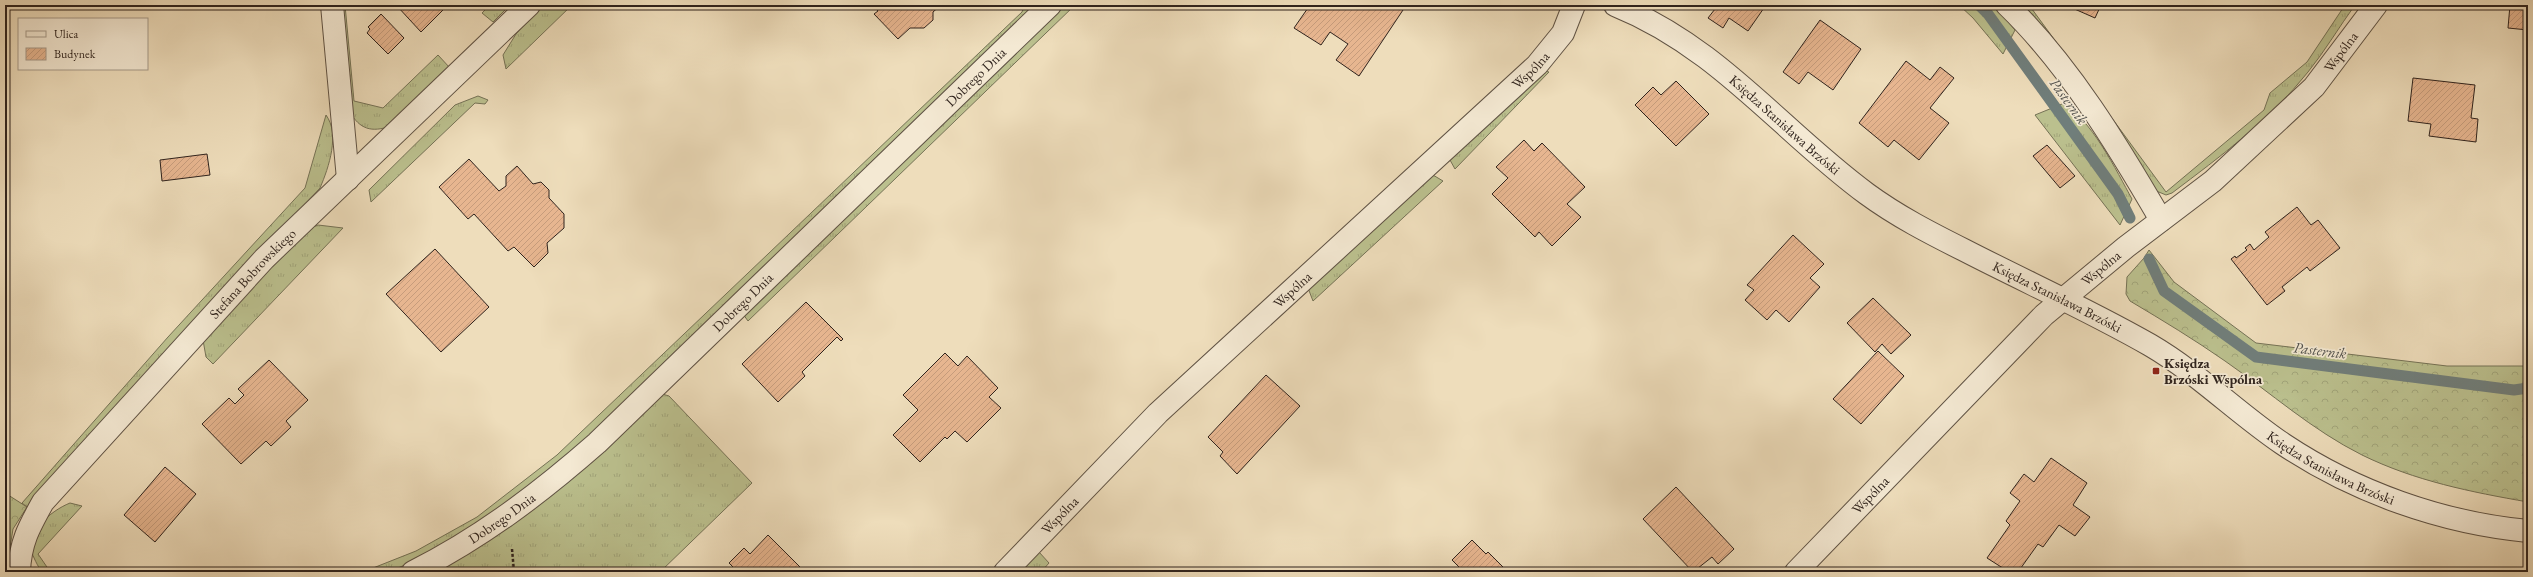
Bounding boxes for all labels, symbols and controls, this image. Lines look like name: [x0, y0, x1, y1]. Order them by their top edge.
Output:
legend: [18, 18, 148, 70]
text: Ulica: [54, 26, 78, 42]
street label: Wspólna: [2320, 28, 2362, 76]
street label: Dobrego Dnia: [941, 43, 1010, 110]
text: Budynek: [54, 46, 96, 62]
street label: Wspólna: [1508, 47, 1554, 93]
street label: Księdza Stanisława Brzóski: [1726, 71, 1844, 179]
water label: Pasternik: [2046, 74, 2092, 128]
street label: Stefana Bobrowskiego: [205, 224, 300, 322]
street label: Wspólna: [2077, 246, 2125, 290]
street label: Księdza Stanisława Brzóski: [1990, 257, 2125, 337]
street label: Wspólna: [1269, 267, 1316, 312]
street label: Dobrego Dnia: [709, 268, 777, 336]
water label: Pasternik: [2292, 337, 2348, 363]
place label: Księdza Brzóski Wspólna: [2164, 354, 2263, 388]
marker: Księdza Brzóski Wspólna: [2151, 366, 2161, 376]
street label: Księdza Stanisława Brzóski: [2263, 427, 2398, 509]
street label: Wspólna: [1848, 472, 1893, 518]
street label: Dobrego Dnia: [465, 488, 539, 548]
street label: Wspólna: [1037, 492, 1083, 538]

